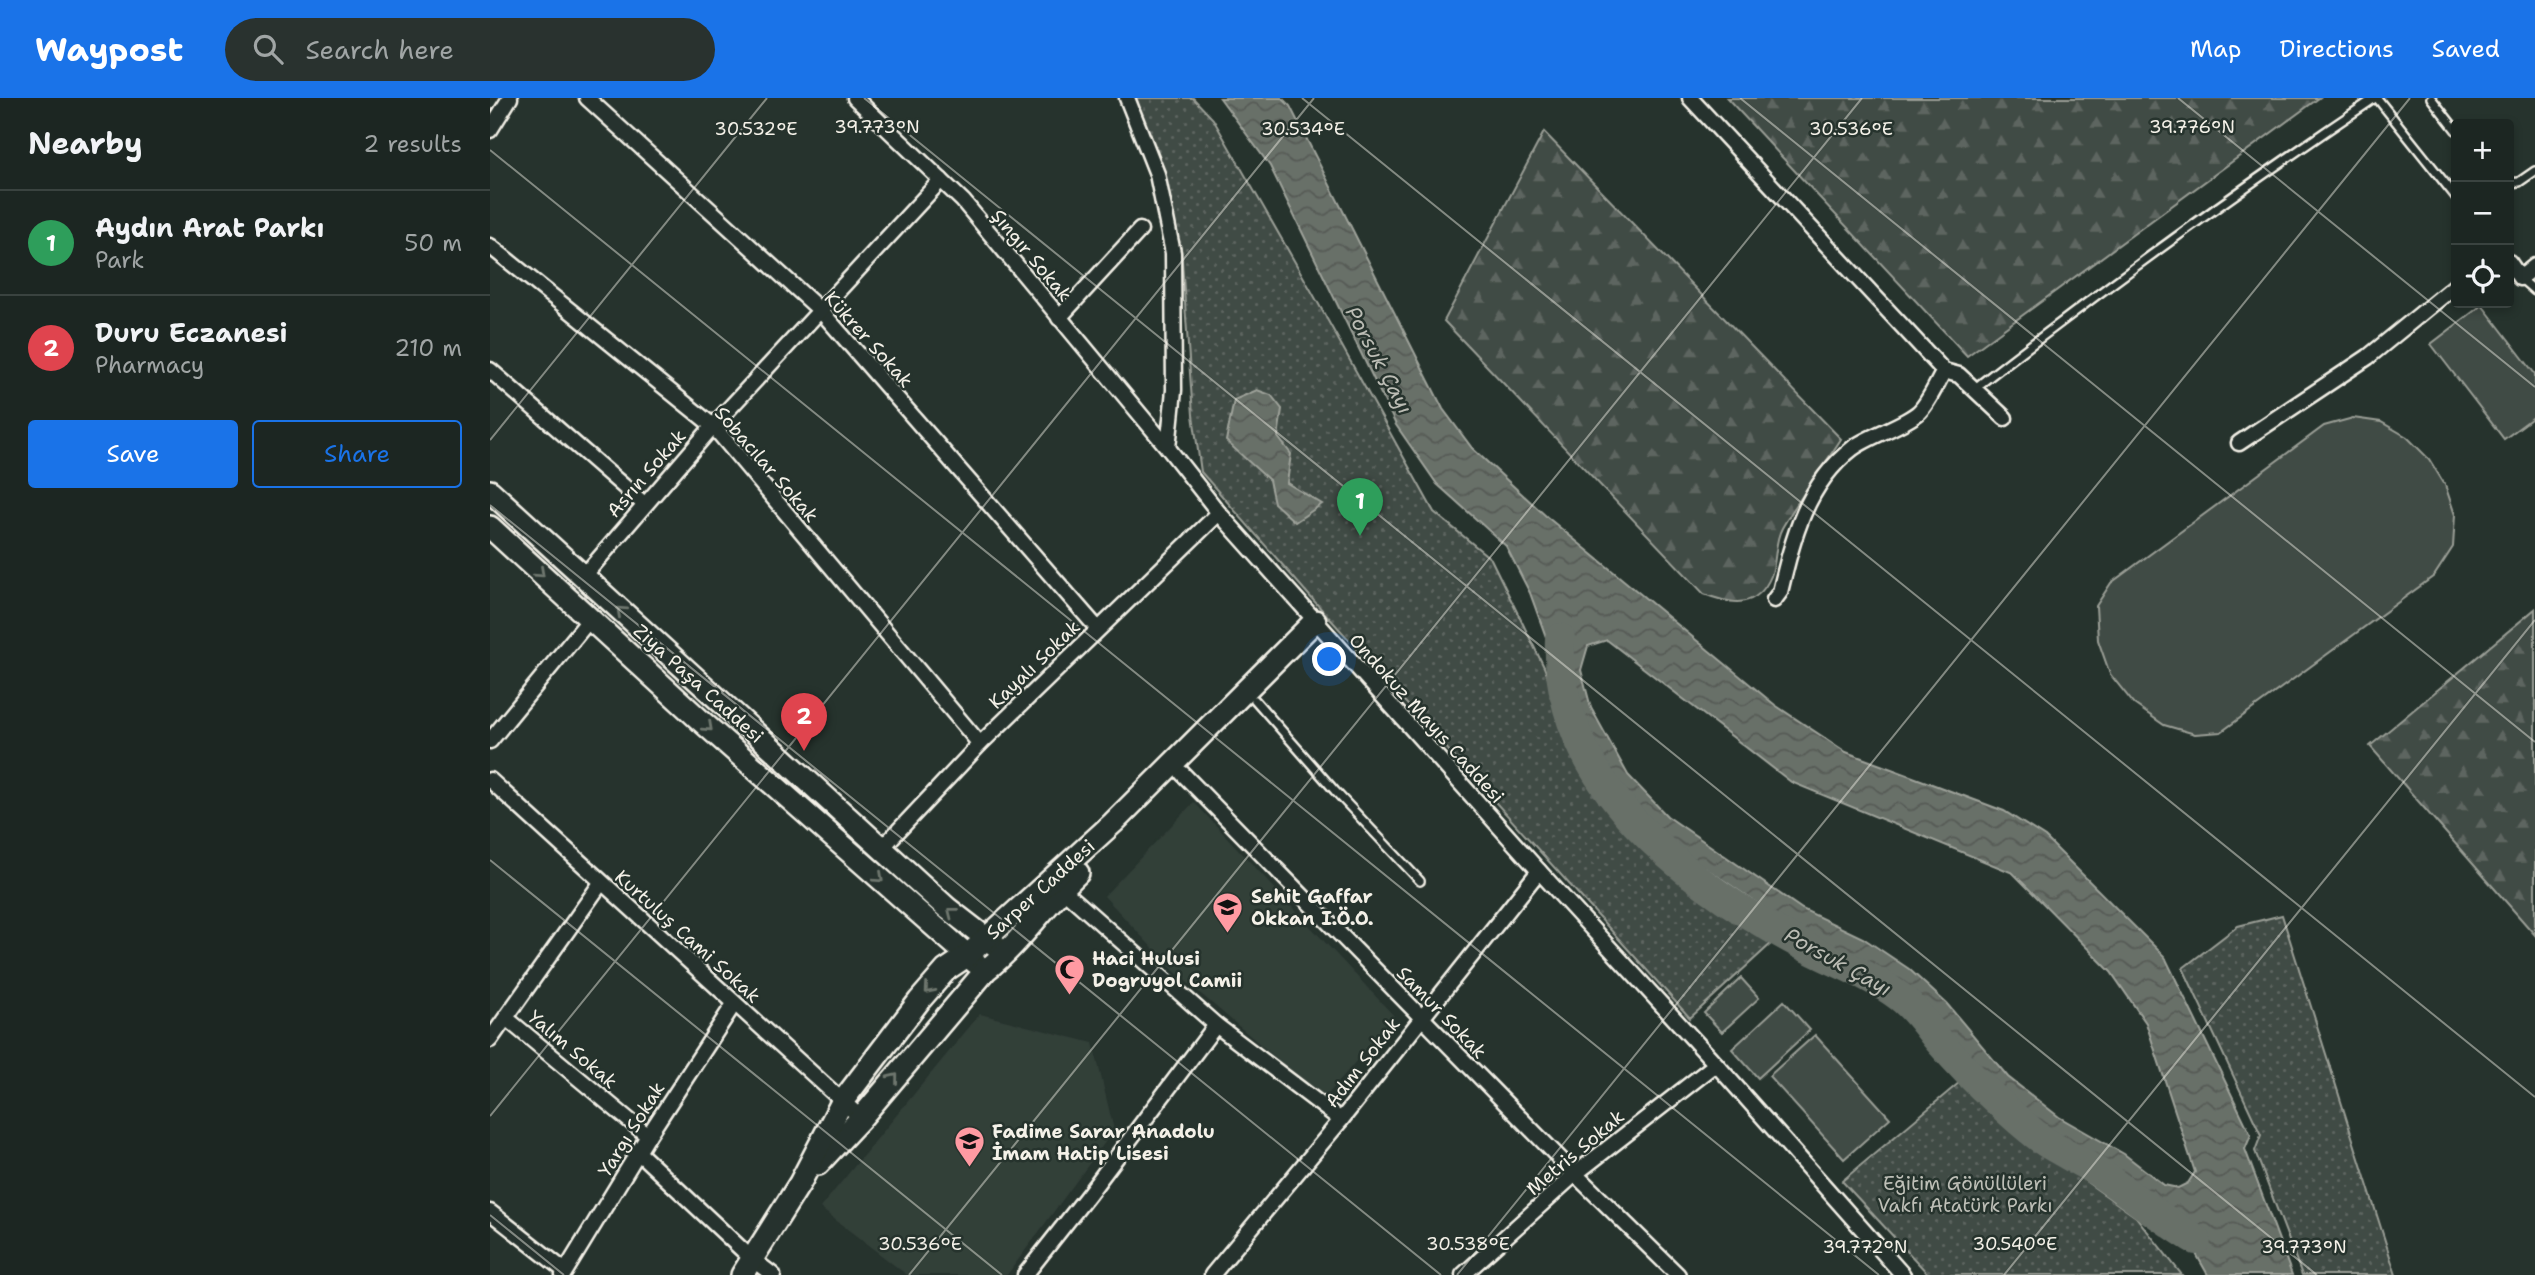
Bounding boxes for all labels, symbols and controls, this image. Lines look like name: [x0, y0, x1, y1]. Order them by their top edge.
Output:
search box: [225, 18, 715, 81]
text: Waypost: [35, 27, 183, 72]
icon: search: [249, 30, 287, 68]
text: Search here: [305, 32, 454, 67]
text: Map: [2190, 33, 2241, 65]
text: Directions: [2279, 33, 2394, 65]
text: Saved: [2432, 33, 2500, 65]
text: 39.773°N: [834, 115, 920, 139]
text: 39.776°N: [2149, 115, 2235, 139]
text: 30.532°E: [714, 117, 798, 141]
text: 30.534°E: [1261, 117, 1345, 141]
text: 30.536°E: [1809, 117, 1893, 141]
map controls: [2451, 119, 2514, 308]
button: +: [2451, 119, 2514, 182]
text: Nearby: [28, 123, 143, 164]
text: 2 results: [363, 129, 462, 159]
button: −: [2451, 182, 2514, 245]
street label: Şıngır Sokak: [986, 204, 1078, 307]
text: Aydın Arat Parkı: [95, 210, 324, 245]
text: 1: [46, 228, 56, 258]
text: 50 m: [404, 228, 462, 258]
text: Park: [95, 245, 144, 275]
button: locate: [2451, 245, 2514, 308]
street label: Kükrer Sokak: [819, 286, 919, 393]
water label: Porsuk Çayı: [1339, 301, 1419, 419]
text: Duru Eczanesi: [95, 315, 288, 350]
text: 2: [43, 333, 59, 363]
text: 210 m: [394, 333, 462, 363]
text: Pharmacy: [95, 350, 204, 380]
street label: Sobacılar Sokak: [709, 401, 824, 528]
button: Save: [28, 420, 238, 488]
button: Share: [252, 420, 462, 488]
street label: Asrın Sokak: [601, 424, 692, 523]
pin: 1: [1337, 478, 1383, 536]
one-way arrow: [532, 565, 545, 578]
one-way arrow: [616, 607, 629, 620]
street label: Kayalı Sokak: [983, 614, 1086, 714]
street label: Ziya Paşa Caddesi: [628, 618, 769, 748]
street label: Ondokuz Mayıs Caddesi: [1344, 628, 1510, 809]
your location: [1312, 642, 1346, 676]
pin: 2: [781, 693, 827, 751]
one-way arrow: [700, 719, 713, 731]
street label: Sarper Caddesi: [980, 834, 1100, 945]
street label: Kurtuluş Cami Sokak: [610, 864, 766, 1008]
one-way arrow: [871, 870, 884, 882]
place label: Sehit Gaffar Okkan I.Ö.O.: [1251, 884, 1374, 931]
school or university icon: Sehit Gaffar Okkan I.Ö.O.: [1211, 890, 1245, 934]
one-way arrow: [948, 908, 960, 921]
water label: Porsuk Çayı: [1780, 921, 1896, 1003]
place label: Haci Hulusi Dogruyol Camii: [1092, 946, 1242, 993]
mosque icon: Haci Hulusi Dogruyol Camii: [1052, 952, 1086, 996]
street label: Samur Sokak: [1391, 961, 1492, 1064]
one-way arrow: [925, 981, 937, 994]
street label: Yalım Sokak: [523, 1005, 623, 1094]
street label: Adım Sokak: [1319, 1012, 1406, 1113]
one-way arrow: [886, 1074, 899, 1086]
street label: Yargı Sokak: [592, 1077, 670, 1181]
street label: Metris Sokak: [1521, 1104, 1630, 1201]
place label: Fadime Sarar Anadolu İmam Hatip Lisesi: [992, 1119, 1215, 1166]
school or university icon: Fadime Sarar Anadolu İmam Hatip Lisesi: [952, 1125, 986, 1169]
park label: Eğitim Gönüllüleri Vakfı Atatürk Parkı: [1877, 1171, 2053, 1218]
text: 30.536°E: [878, 1232, 962, 1256]
text: 30.538°E: [1426, 1232, 1510, 1256]
text: 30.540°E: [1973, 1232, 2057, 1256]
text: 39.772°N: [1822, 1235, 1908, 1259]
text: 39.773°N: [2261, 1235, 2347, 1259]

